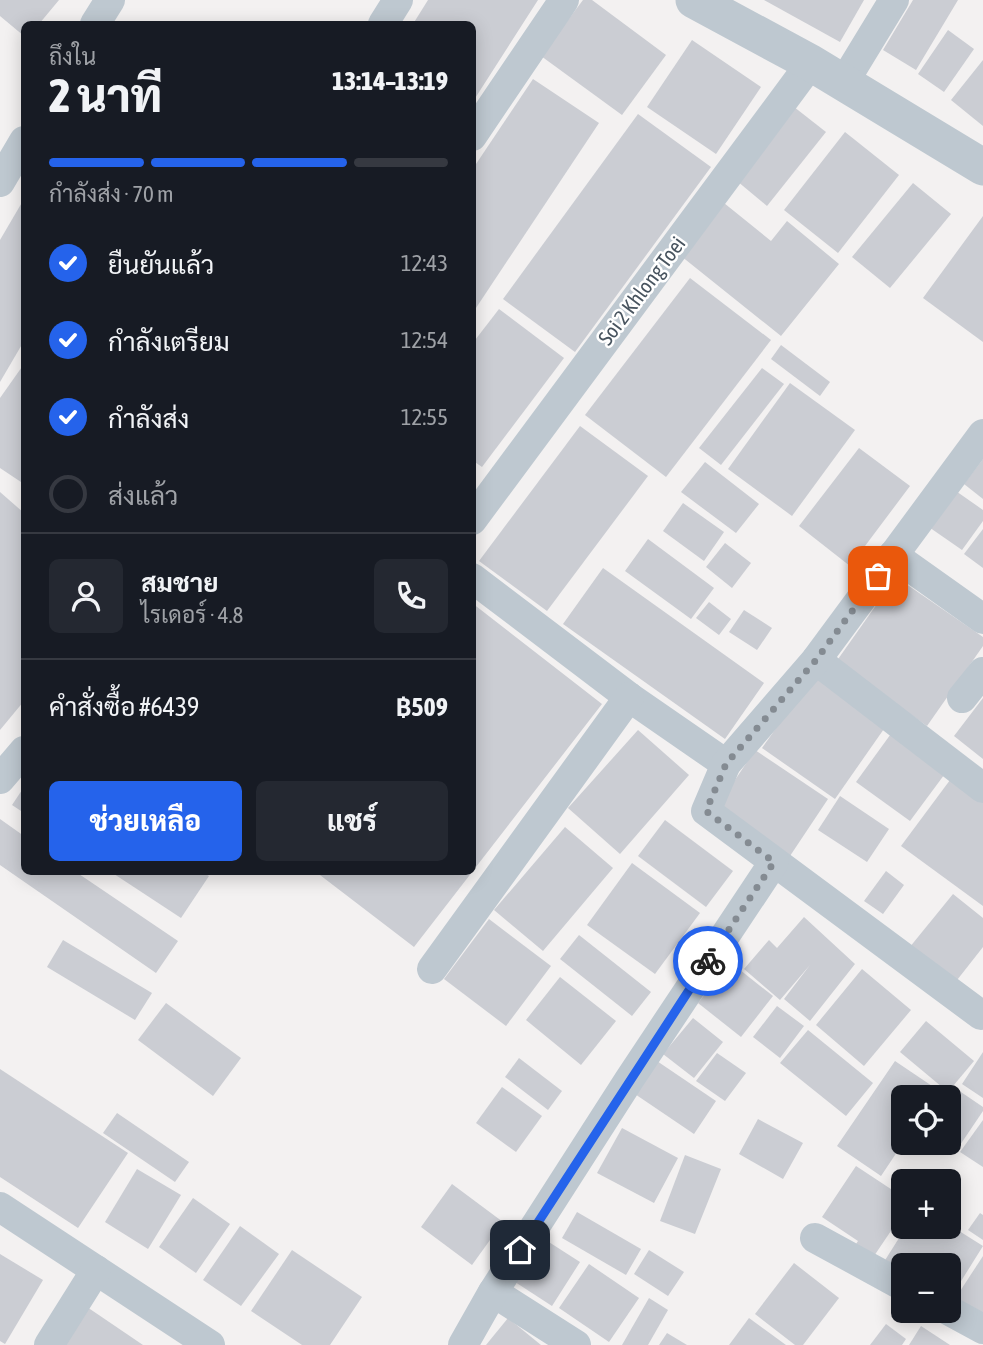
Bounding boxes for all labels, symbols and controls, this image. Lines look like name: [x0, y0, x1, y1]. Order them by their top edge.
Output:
text: ถึงใน: [49, 44, 96, 70]
text: 13:14–13:19: [332, 66, 448, 96]
text: 2 นาที: [49, 69, 162, 122]
text: กำลังส่ง · 70 m: [49, 181, 174, 207]
street label: Soi 2 Khlong Toei: [593, 232, 690, 349]
icon: check: [49, 244, 87, 282]
text: ยืนยันแล้ว: [108, 250, 214, 280]
text: 12:43: [401, 250, 448, 276]
icon: check: [49, 321, 87, 359]
text: กำลังเตรียม: [108, 327, 230, 357]
text: 12:54: [401, 327, 448, 353]
icon: check: [49, 398, 87, 436]
text: กำลังส่ง: [108, 404, 189, 434]
text: 12:55: [401, 404, 448, 430]
text: ส่งแล้ว: [108, 481, 178, 511]
pin: [848, 546, 908, 606]
icon: bag: [859, 557, 897, 595]
button: person: [49, 559, 123, 633]
button: phone: [374, 559, 448, 633]
text: สมชาย: [141, 568, 218, 598]
text: ไรเดอร์ · 4.8: [141, 602, 243, 628]
text: คำสั่งซื้อ #6439: [49, 692, 199, 722]
text: ฿509: [396, 692, 448, 722]
button: ช่วยเหลือ: [49, 781, 242, 861]
button: แชร์: [256, 781, 448, 861]
courier: [673, 926, 743, 996]
icon: bike: [689, 942, 727, 980]
map controls: [891, 1085, 961, 1323]
button: locate: [891, 1085, 961, 1155]
button: +: [891, 1169, 961, 1239]
pin: [490, 1220, 550, 1280]
icon: home: [501, 1231, 539, 1269]
button: −: [891, 1253, 961, 1323]

